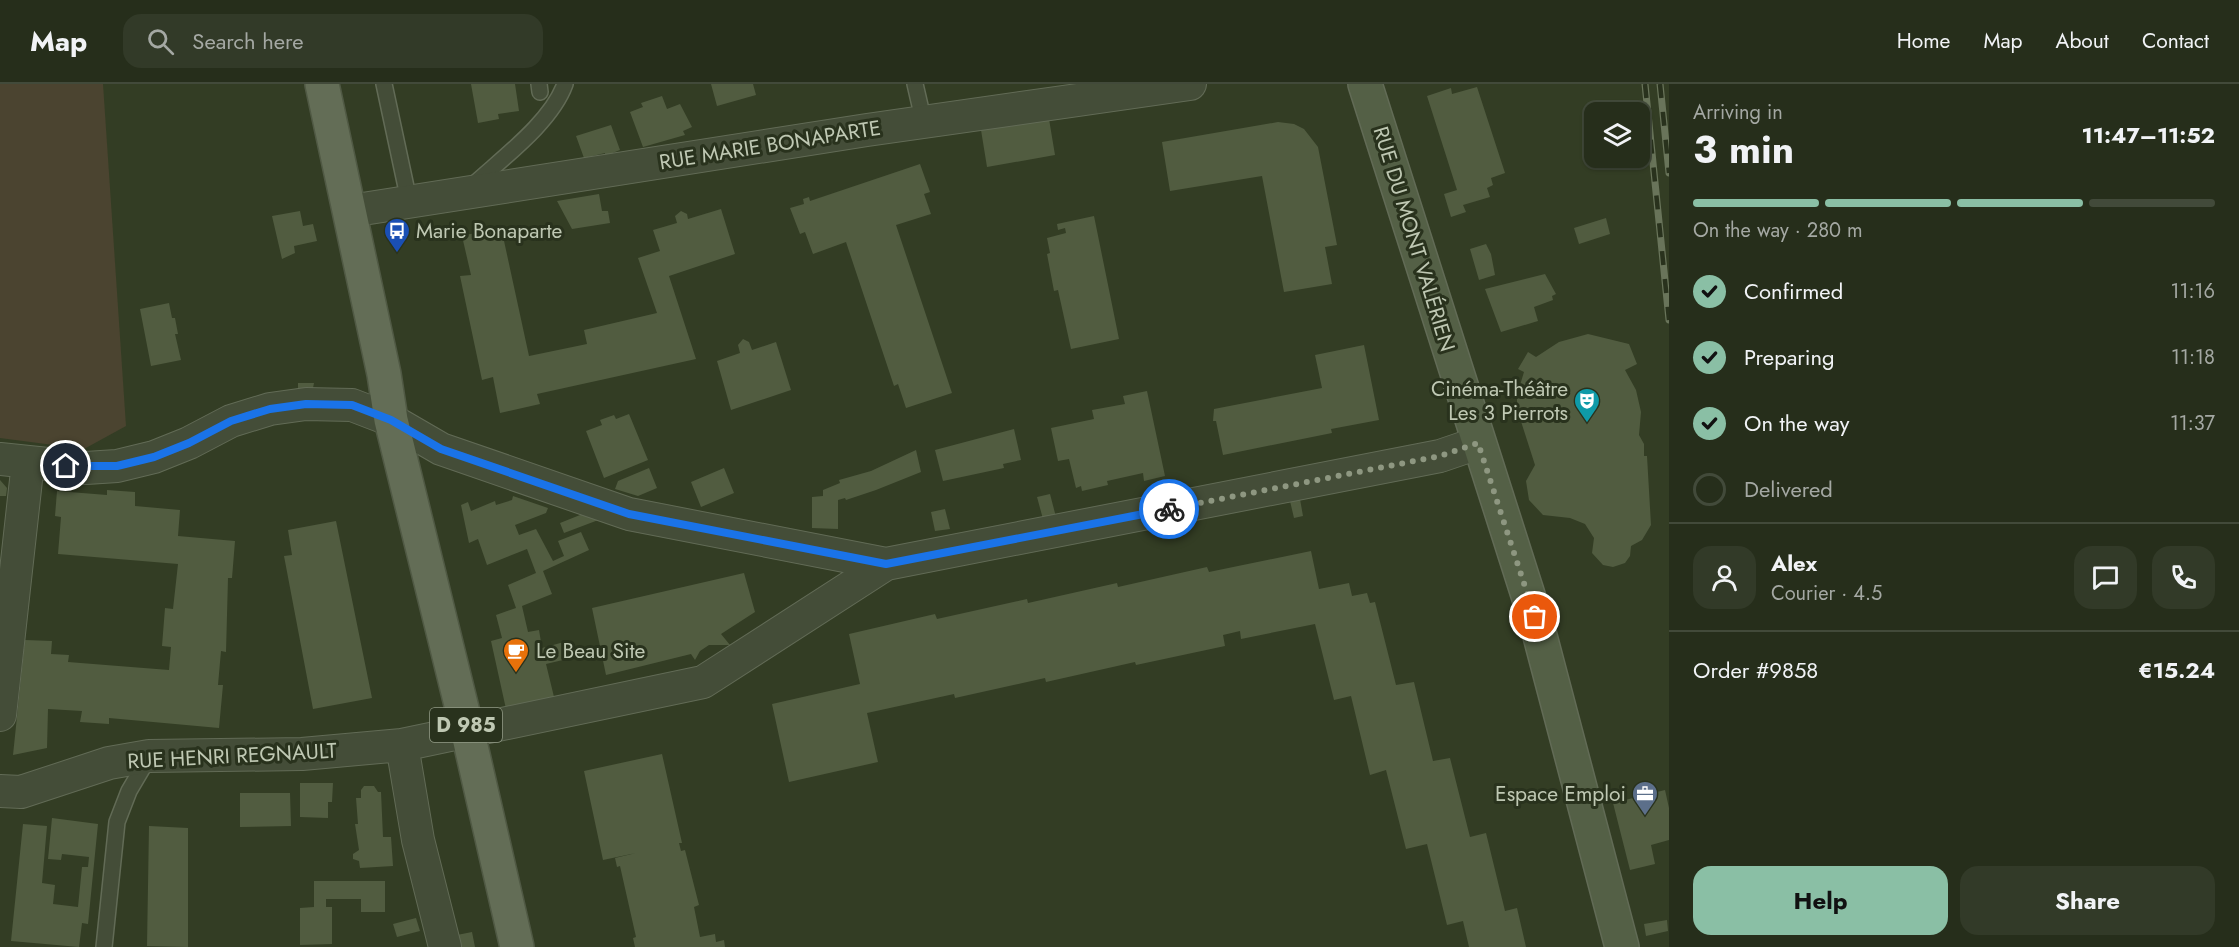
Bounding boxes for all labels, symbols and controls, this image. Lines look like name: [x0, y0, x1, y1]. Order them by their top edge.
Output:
search box: [123, 14, 543, 68]
text: Map: [30, 21, 87, 62]
icon: search: [144, 25, 177, 58]
text: Search here: [192, 25, 304, 57]
text: Home: [1897, 26, 1950, 56]
text: Map: [1983, 26, 2023, 56]
text: About: [2056, 26, 2109, 56]
text: Contact: [2142, 26, 2209, 56]
text: Arriving in: [1693, 98, 1783, 127]
map controls: [1584, 102, 1650, 168]
button: layers: [1584, 102, 1650, 168]
street label: RUE MARIE BONAPARTE: [657, 113, 883, 177]
text: 11:47–11:52: [2082, 119, 2215, 151]
text: 3 min: [1693, 121, 1794, 178]
street label: RUE DU MONT VALÉRIEN: [1365, 123, 1463, 355]
bus stop icon: Marie Bonaparte: [382, 216, 412, 254]
place label: Marie Bonaparte: [416, 216, 563, 246]
text: On the way · 280 m: [1693, 216, 1863, 245]
icon: check: [1693, 275, 1726, 308]
text: Confirmed: [1744, 275, 1843, 307]
text: 11:16: [2170, 277, 2215, 306]
icon: check: [1693, 341, 1726, 374]
text: Preparing: [1744, 341, 1835, 373]
text: 11:18: [2171, 343, 2215, 372]
place label: Cinéma-Théâtre Les 3 Pierrots: [1431, 374, 1568, 428]
theatre icon: Cinéma-Théâtre Les 3 Pierrots: [1572, 386, 1602, 424]
icon: check: [1693, 407, 1726, 440]
text: On the way: [1744, 407, 1849, 439]
text: 11:37: [2170, 409, 2215, 438]
pin: [40, 440, 91, 491]
icon: home: [49, 449, 82, 482]
text: Delivered: [1744, 473, 1833, 505]
courier: [1139, 479, 1199, 539]
icon: bike: [1153, 493, 1186, 526]
button: person: [1693, 546, 1756, 609]
button: chat: [2074, 546, 2137, 609]
button: phone: [2152, 546, 2215, 609]
text: Alex: [1771, 547, 1817, 579]
text: Courier · 4.5: [1771, 579, 1882, 608]
pin: [1509, 591, 1560, 642]
icon: bag: [1518, 600, 1551, 633]
cafe icon: Le Beau Site: [501, 636, 531, 674]
place label: Le Beau Site: [536, 636, 646, 666]
text: Order #9858: [1693, 654, 1818, 686]
text: €15.24: [2138, 654, 2215, 686]
road number: D 985: [430, 708, 502, 742]
street label: RUE HENRI REGNAULT: [127, 736, 338, 776]
place label: Espace Emploi: [1495, 779, 1626, 809]
office icon: Espace Emploi: [1630, 779, 1660, 817]
button: Help: [1693, 866, 1948, 935]
button: Share: [1960, 866, 2215, 935]

